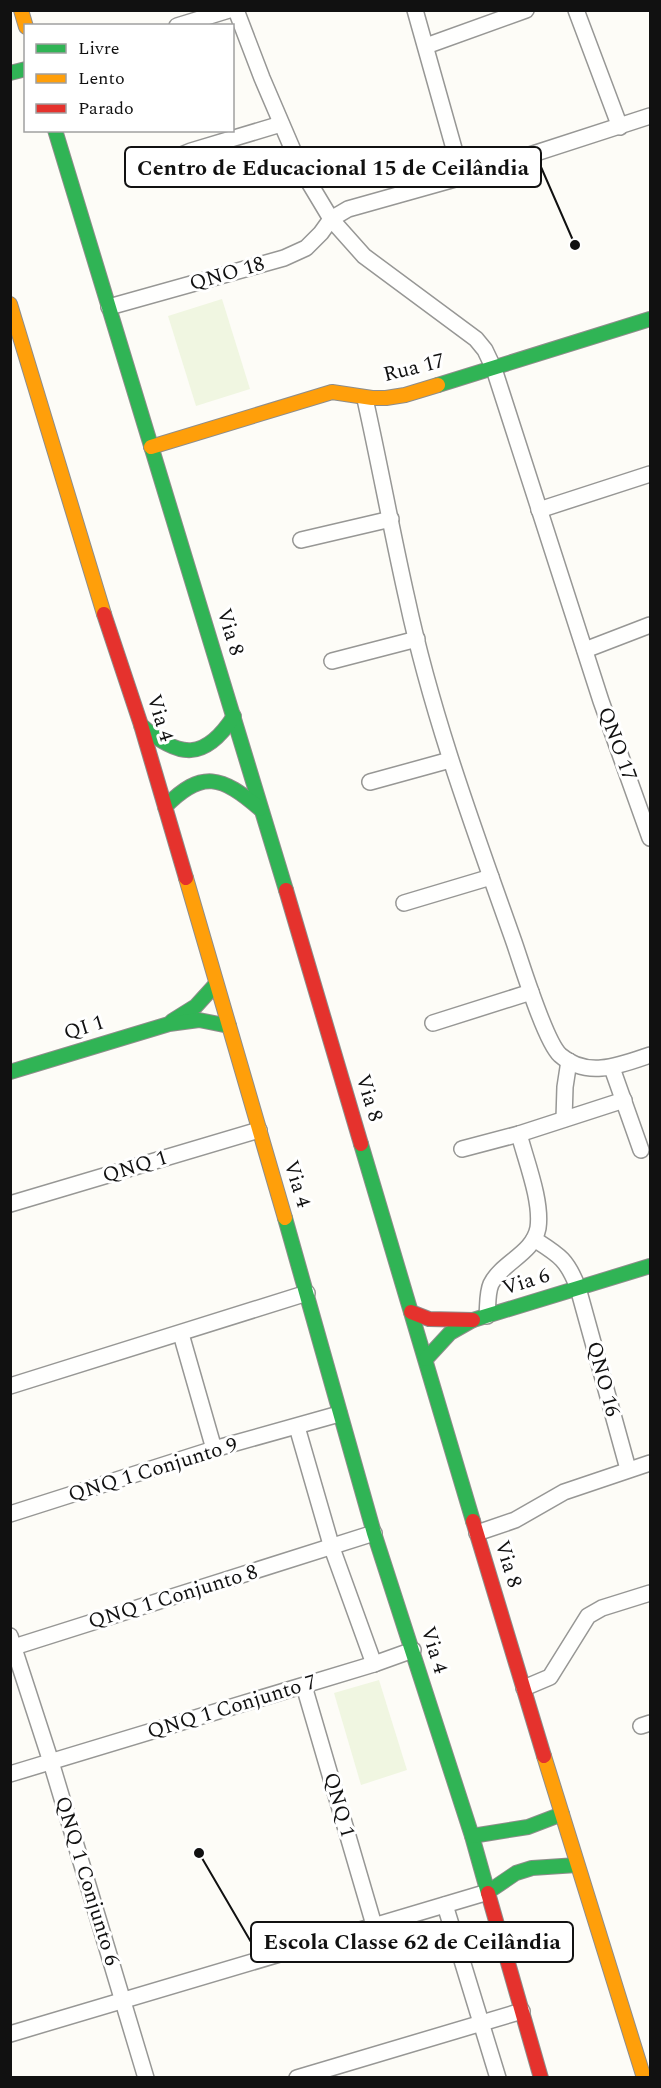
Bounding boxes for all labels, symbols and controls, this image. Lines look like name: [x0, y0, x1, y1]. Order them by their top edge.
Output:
legend: [24, 24, 234, 132]
text: Livre: [78, 35, 120, 62]
text: Lento: [78, 65, 125, 92]
text: Parado: [78, 95, 134, 122]
callout: Centro de Educacional 15 de Ceilândia: [125, 147, 541, 187]
text: Centro de Educacional 15 de Ceilândia: [137, 152, 530, 185]
street label: QNO 18: [186, 248, 268, 300]
street label: Rua 17: [380, 345, 448, 391]
street label: Via 8: [208, 604, 252, 660]
street label: Via 4: [138, 690, 182, 746]
street label: QNO 17: [589, 702, 645, 786]
street label: QI 1: [60, 1007, 108, 1049]
street label: Via 8: [347, 1070, 391, 1126]
street label: QNQ 1: [99, 1142, 171, 1192]
street label: Via 4: [275, 1156, 319, 1212]
street label: Via 6: [498, 1260, 554, 1304]
street label: QNO 16: [578, 1338, 628, 1420]
street label: QNQ 1 Conjunto 9: [64, 1429, 242, 1511]
street label: Via 8: [486, 1536, 530, 1592]
street label: QNQ 1 Conjunto 8: [84, 1556, 262, 1638]
street label: Via 4: [412, 1622, 456, 1678]
street label: QNQ 1 Conjunto 7: [143, 1666, 321, 1748]
street label: QNQ 1: [314, 1769, 364, 1841]
street label: QNQ 1 Conjunto 6: [46, 1792, 128, 1970]
callout: Escola Classe 62 de Ceilândia: [251, 1922, 573, 1962]
text: Escola Classe 62 de Ceilândia: [263, 1926, 561, 1959]

